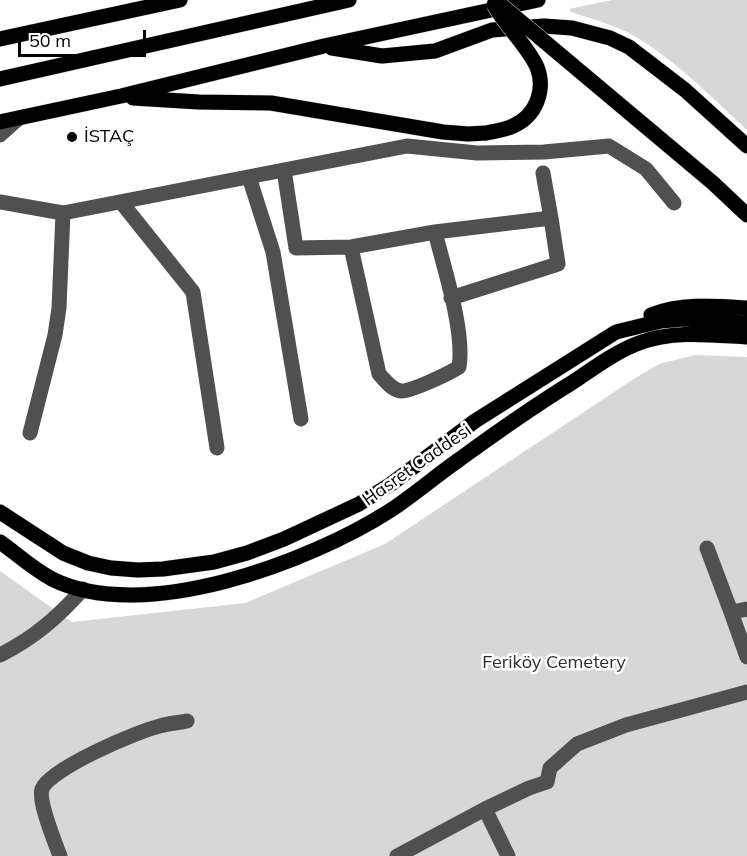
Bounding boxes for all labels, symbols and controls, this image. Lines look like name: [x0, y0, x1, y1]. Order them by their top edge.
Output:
scale bar: [21, 18, 148, 56]
text: 50 m: [29, 29, 71, 52]
place label: İSTAÇ: [84, 126, 134, 148]
marker: İSTAÇ: [65, 130, 79, 144]
street label: Hasret Caddesi: [358, 419, 476, 511]
park label: Feriköy Cemetery: [482, 652, 626, 674]

